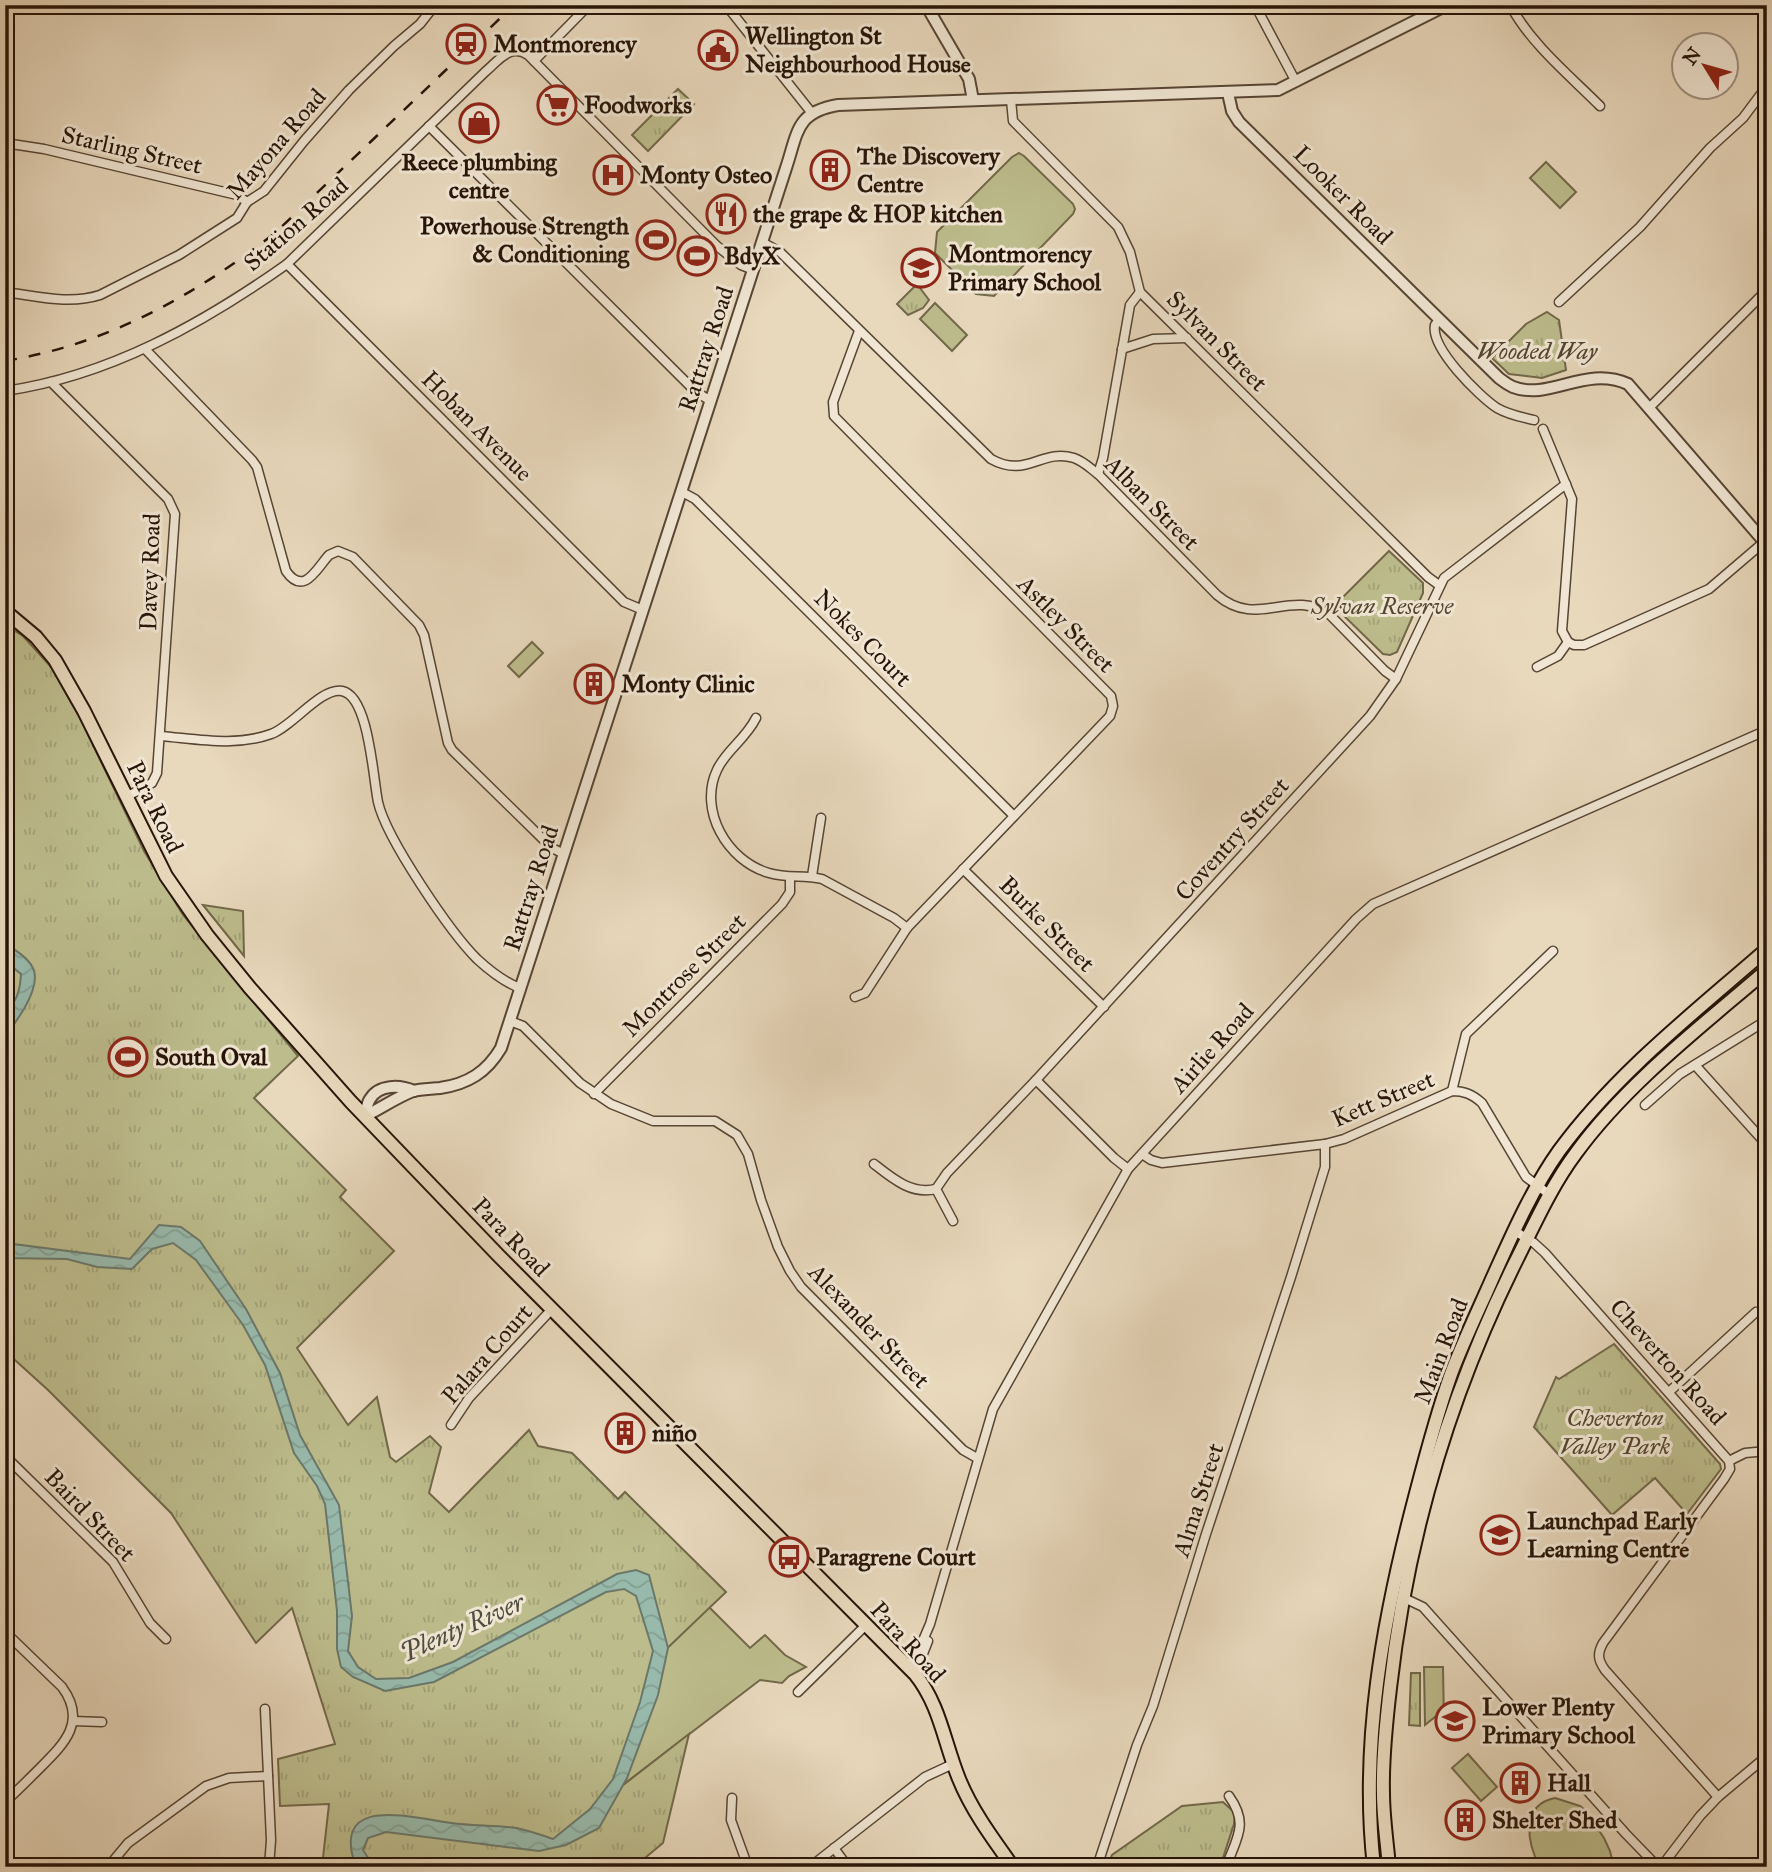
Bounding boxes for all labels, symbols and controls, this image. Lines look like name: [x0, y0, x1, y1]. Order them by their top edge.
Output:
place label: Wellington St Neighbourhood House: [745, 21, 971, 79]
station icon: Montmorency: [445, 23, 487, 65]
place label: Montmorency: [493, 29, 638, 59]
public building icon: Wellington St Neighbourhood House: [697, 29, 739, 71]
north arrow: [1670, 32, 1740, 102]
text: N: [1678, 43, 1706, 69]
street label: Mayona Road: [220, 82, 332, 206]
supermarket icon: Foodworks: [536, 84, 578, 126]
place label: Foodworks: [584, 90, 692, 120]
shop icon: Reece plumbing centre: [458, 102, 500, 144]
street label: Starling Street: [59, 119, 206, 181]
street label: Looker Road: [1287, 139, 1399, 251]
place label: The Discovery Centre: [856, 141, 1002, 199]
place label: Reece plumbing centre: [401, 147, 558, 205]
building icon: The Discovery Centre: [809, 149, 851, 191]
hospital icon: Monty Osteo: [592, 154, 634, 196]
place label: Monty Osteo: [640, 160, 772, 190]
street label: Station Road: [237, 170, 355, 278]
restaurant icon: the grape & HOP kitchen: [705, 193, 747, 235]
place label: the grape & HOP kitchen: [752, 199, 1003, 229]
place label: Powerhouse Strength & Conditioning: [420, 211, 630, 269]
sports icon: Powerhouse Strength & Conditioning: [635, 219, 677, 261]
sports icon: BdyX: [676, 235, 718, 277]
place label: Montmorency Primary School: [948, 239, 1102, 297]
place label: BdyX: [724, 241, 781, 271]
school or university icon: Montmorency Primary School: [900, 247, 942, 289]
street label: Rattray Road: [672, 282, 740, 416]
street label: Sylvan Street: [1160, 284, 1274, 398]
park label: Wooded Way: [1477, 336, 1598, 366]
street label: Hoban Avenue: [415, 364, 539, 488]
street label: Alban Street: [1097, 448, 1206, 557]
street label: Davey Road: [133, 513, 167, 631]
street label: Astley Street: [1010, 568, 1121, 679]
street label: Nokes Court: [808, 583, 918, 693]
park label: Sylvan Reserve: [1310, 591, 1454, 621]
building icon: Monty Clinic: [573, 663, 615, 705]
place label: Monty Clinic: [621, 669, 755, 699]
street label: Para Road: [120, 756, 190, 858]
street label: Coventry Street: [1169, 771, 1296, 907]
street label: Rattray Road: [497, 821, 565, 955]
street label: Burke Street: [993, 870, 1102, 979]
street label: Montrose Street: [616, 906, 753, 1043]
street label: Airlie Road: [1163, 997, 1260, 1100]
sports icon: South Oval: [107, 1036, 149, 1078]
place label: South Oval: [155, 1042, 268, 1072]
street label: Kett Street: [1327, 1064, 1439, 1134]
street label: Para Road: [466, 1191, 556, 1283]
street label: Alexander Street: [801, 1257, 936, 1395]
street label: Cheverton Road: [1603, 1293, 1733, 1431]
street label: Main Road: [1407, 1294, 1475, 1408]
street label: Palara Court: [435, 1297, 539, 1410]
park label: Cheverton Valley Park: [1560, 1403, 1671, 1461]
building icon: niño: [604, 1412, 646, 1454]
place label: niño: [652, 1418, 697, 1448]
street label: Alma Street: [1165, 1439, 1231, 1562]
street label: Baird Street: [38, 1462, 142, 1568]
place label: Launchpad Early Learning Centre: [1527, 1506, 1699, 1564]
school or university icon: Launchpad Early Learning Centre: [1479, 1514, 1521, 1556]
bus stop icon: Paragrene Court: [768, 1536, 810, 1578]
place label: Paragrene Court: [816, 1542, 976, 1572]
water label: Plenty River: [395, 1585, 530, 1669]
street label: Para Road: [864, 1595, 952, 1689]
place label: Lower Plenty Primary School: [1482, 1692, 1636, 1750]
school or university icon: Lower Plenty Primary School: [1434, 1700, 1476, 1742]
building icon: Hall: [1499, 1762, 1541, 1804]
place label: Hall: [1547, 1768, 1591, 1798]
building icon: Shelter Shed: [1444, 1799, 1486, 1841]
place label: Shelter Shed: [1492, 1805, 1618, 1835]

